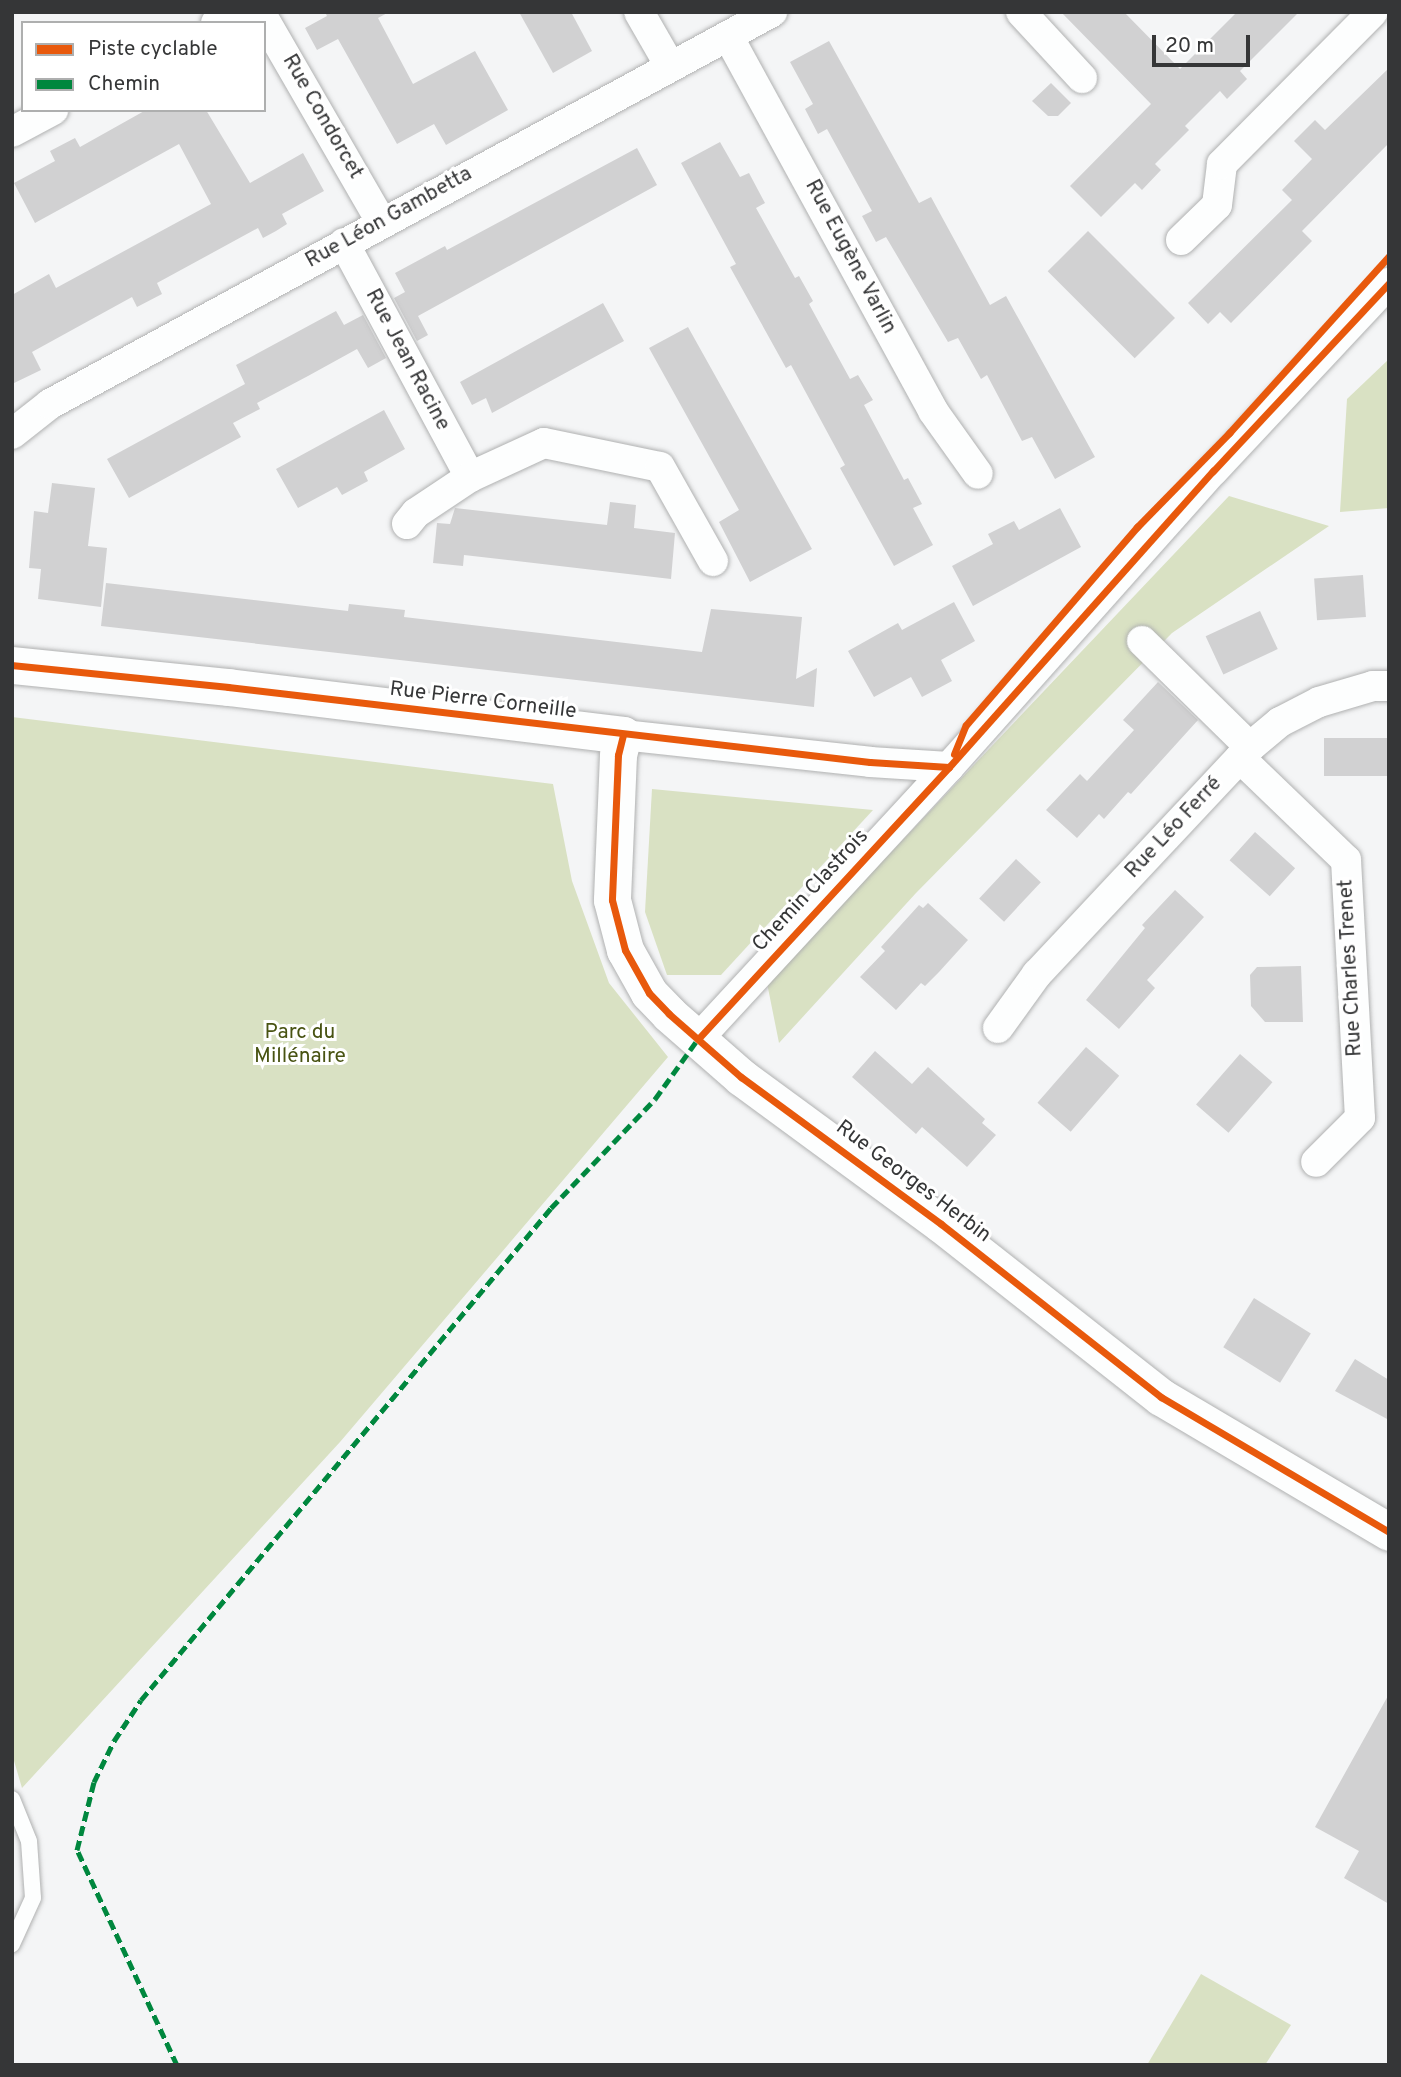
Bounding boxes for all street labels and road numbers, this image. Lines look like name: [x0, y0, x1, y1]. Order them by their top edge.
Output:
street label: Rue Condorcet: [276, 50, 368, 184]
street label: Rue Léon Gambetta: [301, 162, 477, 274]
street label: Rue Eugène Varlin: [799, 175, 901, 339]
street label: Rue Jean Racine: [359, 285, 455, 435]
street label: Rue Pierre Corneille: [388, 677, 578, 725]
street label: Rue Léo Ferré: [1120, 772, 1228, 884]
street label: Chemin Clastrois: [748, 824, 874, 958]
street label: Rue Charles Trenet: [1334, 878, 1368, 1058]
street label: Rue Georges Herbin: [830, 1115, 996, 1249]

